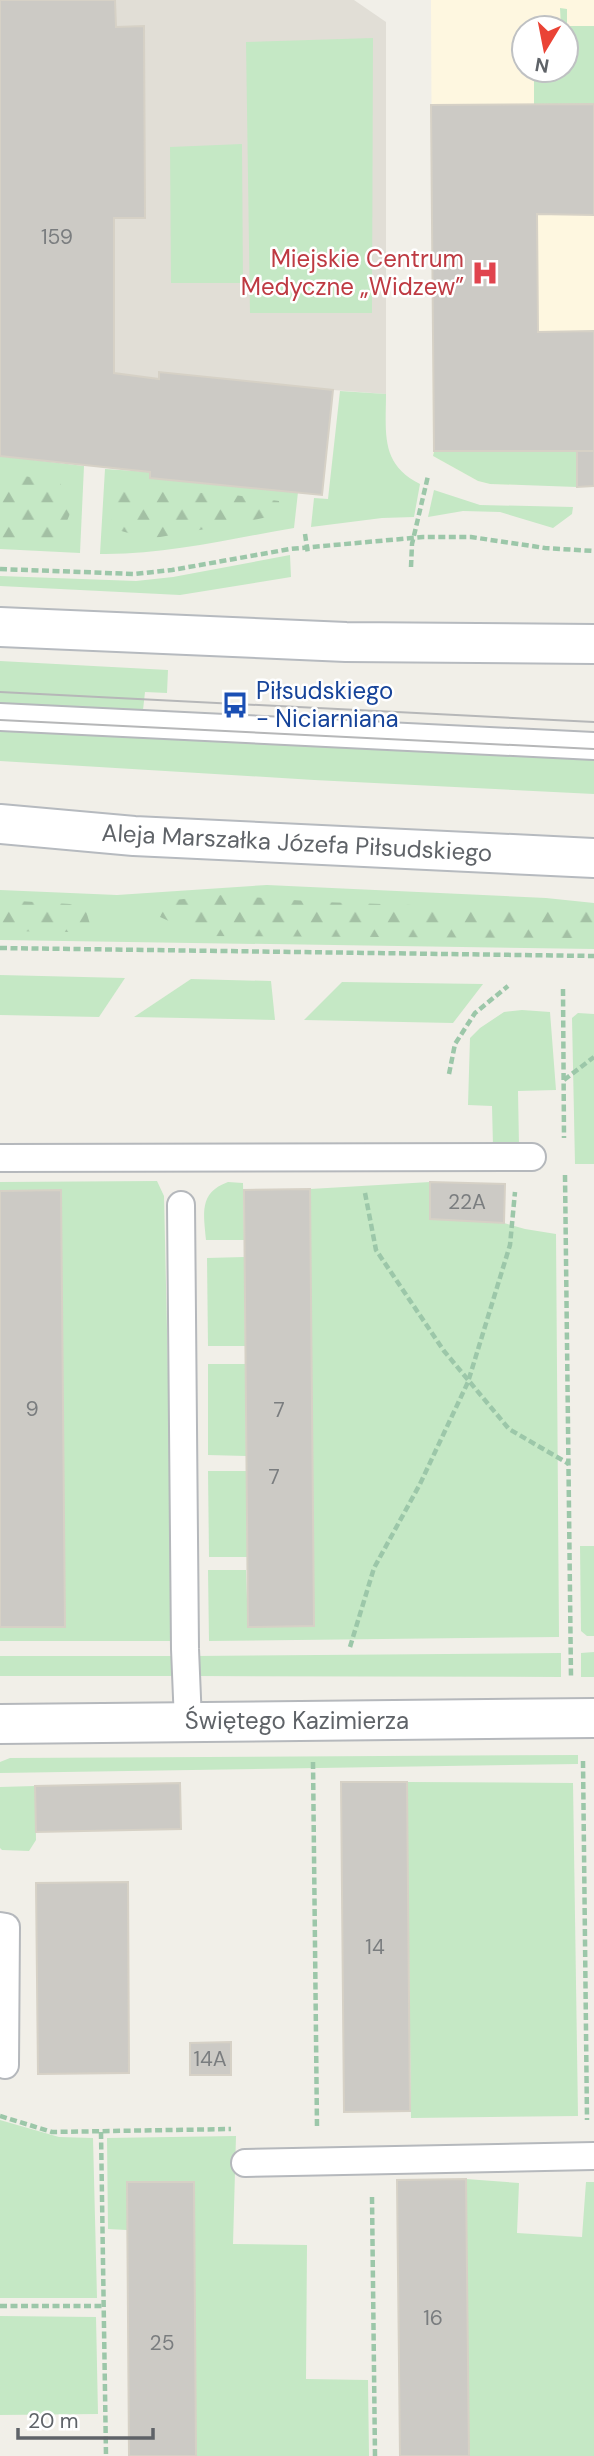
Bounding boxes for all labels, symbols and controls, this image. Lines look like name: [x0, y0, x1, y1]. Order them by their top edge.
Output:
north arrow: [510, 14, 580, 84]
text: N: [533, 52, 551, 79]
house number: 159: [41, 223, 73, 251]
place label: Miejskie Centrum Medyczne „Widzew”: [241, 243, 464, 302]
hospital icon: Miejskie Centrum Medyczne „Widzew”: [470, 258, 500, 288]
place label: Piłsudskiego - Niciarniana: [256, 675, 399, 734]
bus stop icon: Piłsudskiego - Niciarniana: [220, 690, 250, 720]
street label: Aleja Marszałka Józefa Piłsudskiego: [101, 817, 493, 868]
house number: 22A: [448, 1188, 486, 1216]
house number: 9: [25, 1395, 39, 1423]
house number: 7: [273, 1396, 285, 1424]
house number: 7: [268, 1463, 280, 1491]
street label: Świętego Kazimierza: [185, 1705, 409, 1736]
house number: 14: [365, 1933, 385, 1961]
house number: 14A: [193, 2045, 227, 2073]
house number: 16: [423, 2304, 443, 2332]
house number: 25: [150, 2329, 174, 2357]
scale bar: [18, 2396, 152, 2440]
text: 20 m: [28, 2407, 79, 2435]

